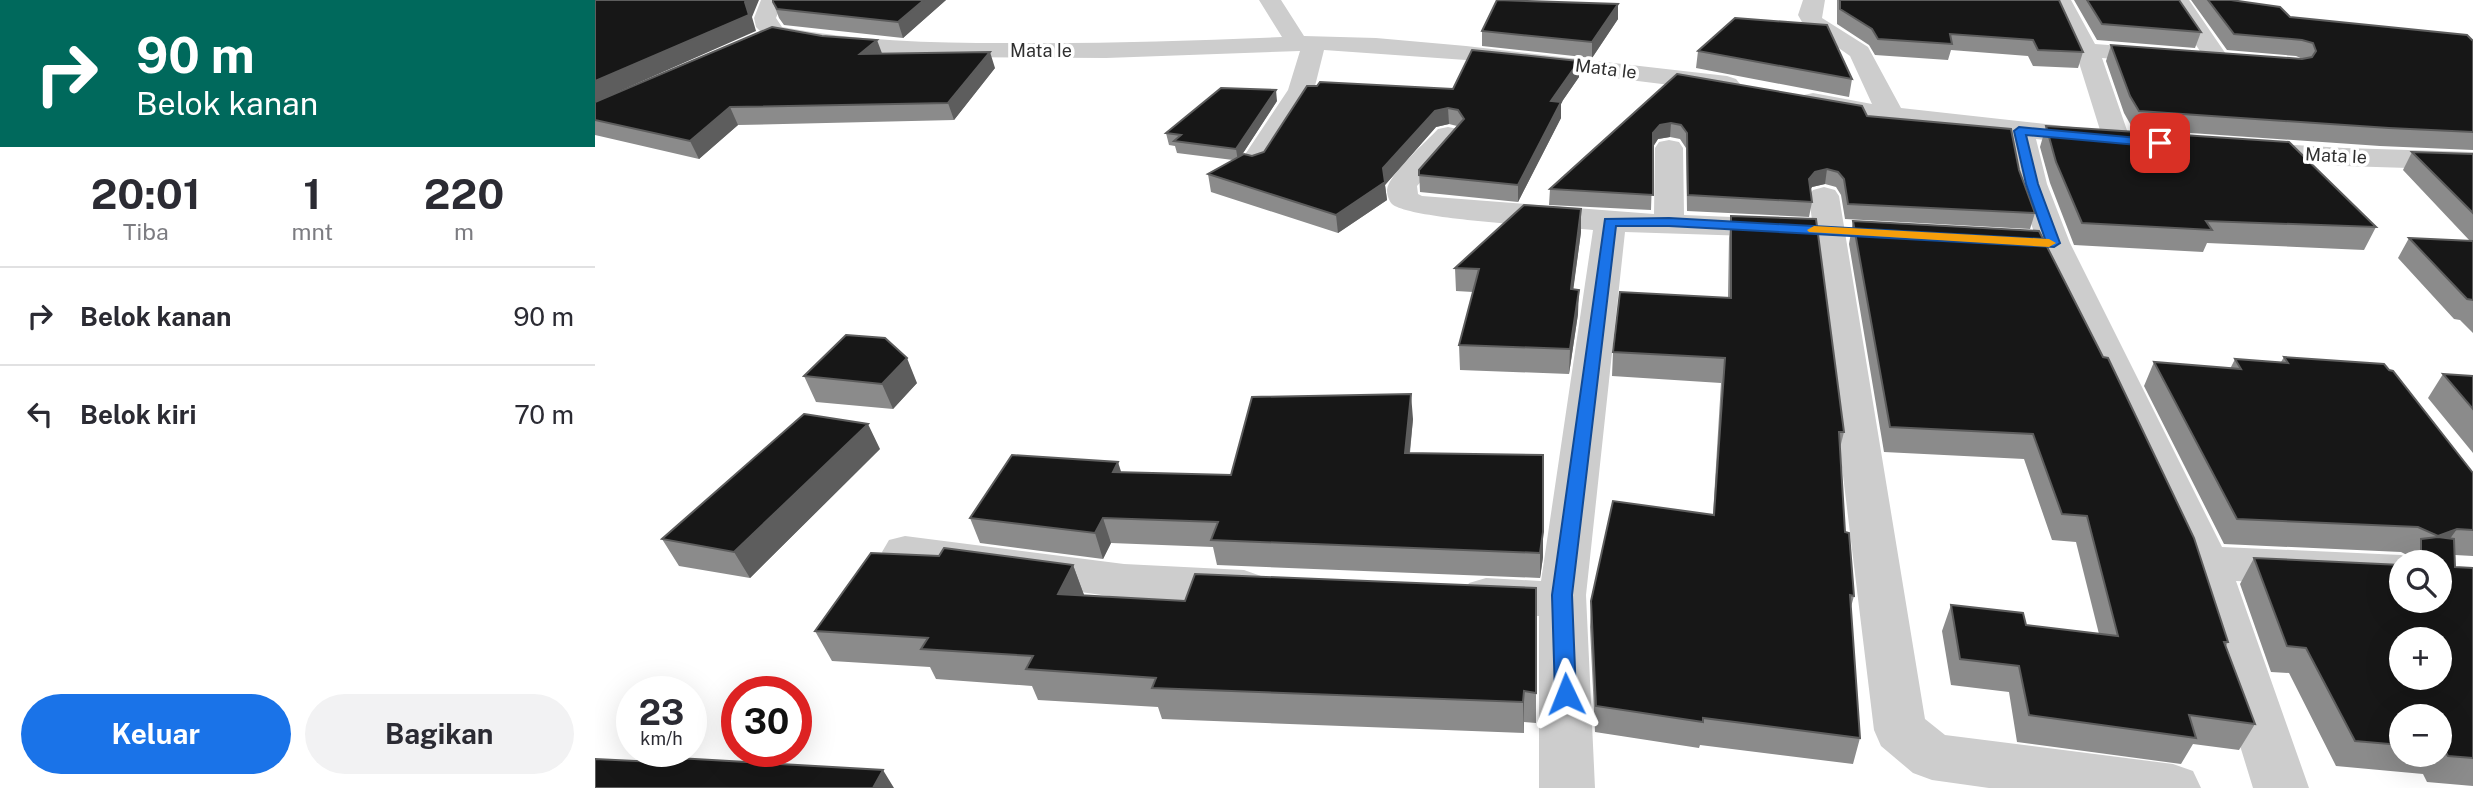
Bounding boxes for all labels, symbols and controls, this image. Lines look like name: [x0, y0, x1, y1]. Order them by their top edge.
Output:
text: 90 m: [136, 26, 255, 84]
icon: right: [21, 28, 112, 119]
street label: Mata Ie: [1010, 40, 1072, 61]
street label: Mata Ie: [1574, 54, 1638, 83]
text: Belok kanan: [136, 85, 318, 122]
pin: [2130, 113, 2190, 173]
icon: arrive: [2141, 124, 2179, 162]
street label: Mata Ie: [2305, 143, 2367, 168]
text: 20:01: [91, 169, 201, 218]
text: 1: [303, 169, 321, 218]
text: 220: [424, 169, 504, 218]
text: Tiba: [123, 218, 169, 245]
text: mnt: [292, 218, 333, 245]
text: m: [454, 218, 474, 245]
icon: right: [21, 297, 59, 335]
text: Belok kanan: [80, 301, 231, 332]
text: 90 m: [513, 301, 574, 332]
icon: left: [21, 395, 59, 433]
text: Belok kiri: [80, 399, 196, 430]
text: 70 m: [514, 399, 574, 430]
map controls: [2389, 550, 2452, 767]
button: search: [2389, 550, 2452, 613]
button: +: [2389, 627, 2452, 690]
position arrow: [1529, 657, 1603, 731]
speed limit sign: 30: [721, 676, 812, 767]
text: 23: [639, 692, 684, 733]
button: Keluar: [21, 694, 291, 774]
button: Bagikan: [305, 694, 574, 774]
button: −: [2389, 704, 2452, 767]
text: km/h: [640, 728, 683, 749]

